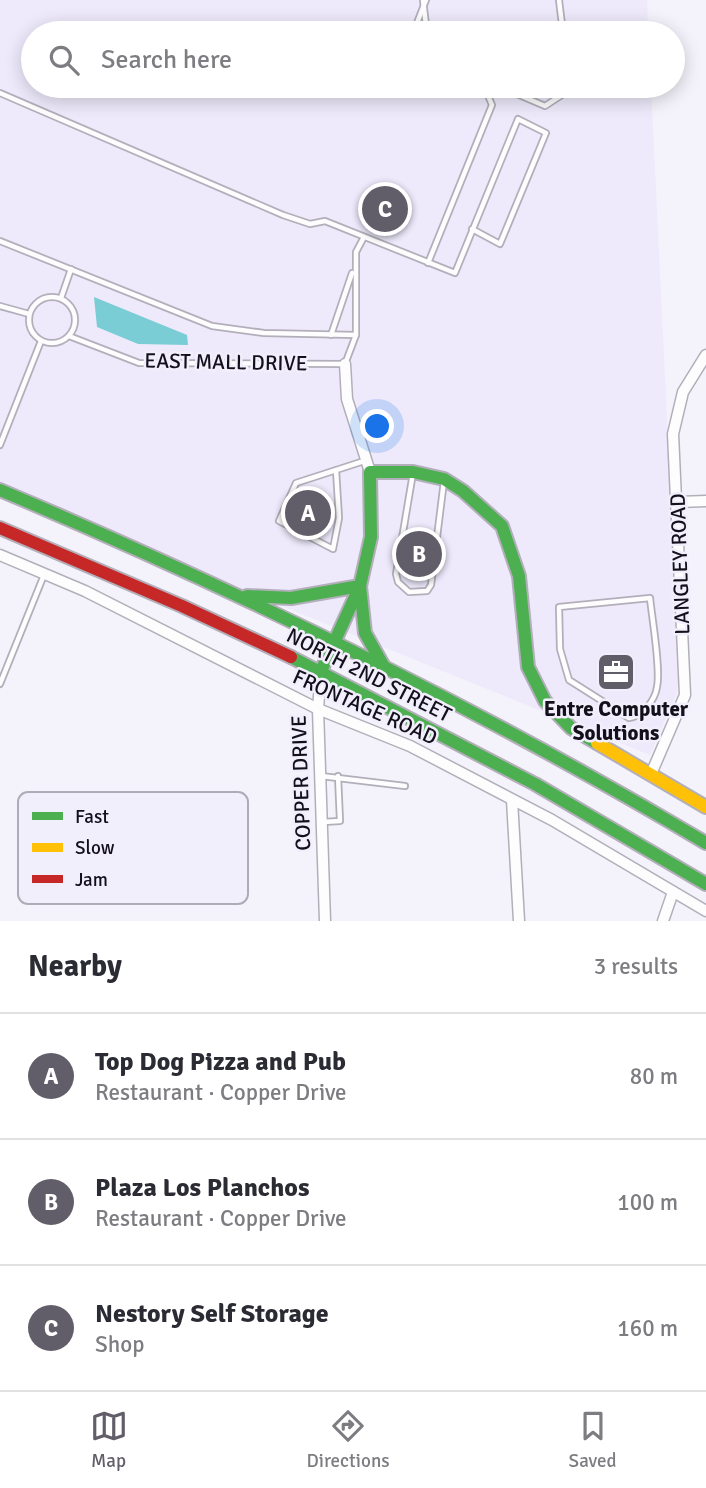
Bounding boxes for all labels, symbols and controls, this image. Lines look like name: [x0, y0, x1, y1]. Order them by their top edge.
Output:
search box: [21, 21, 685, 98]
icon: search: [45, 41, 83, 79]
text: Search here: [101, 44, 232, 76]
pin: C: [362, 183, 408, 235]
street label: EAST MALL DRIVE: [144, 348, 308, 376]
your location: [360, 409, 394, 443]
pin: A: [285, 487, 331, 539]
street label: LANGLEY ROAD: [665, 493, 695, 635]
pin: B: [396, 528, 442, 580]
street label: NORTH 2ND STREET: [282, 622, 456, 728]
office icon: Entre Computer Solutions: [595, 651, 637, 693]
street label: FRONTAGE ROAD: [289, 664, 441, 750]
place label: Entre Computer Solutions: [544, 696, 689, 746]
street label: COPPER DRIVE: [286, 715, 316, 851]
legend: [18, 792, 248, 904]
text: Fast: [75, 805, 109, 829]
text: Slow: [75, 836, 115, 860]
text: Jam: [75, 868, 108, 892]
text: Nearby: [28, 948, 122, 985]
text: 3 results: [594, 952, 678, 981]
text: Top Dog Pizza and Pub: [95, 1046, 346, 1078]
text: A: [44, 1062, 58, 1091]
text: 80 m: [630, 1062, 678, 1091]
text: Restaurant · Copper Drive: [95, 1078, 347, 1107]
text: Plaza Los Planchos: [95, 1172, 309, 1204]
text: B: [44, 1188, 58, 1217]
text: 100 m: [617, 1188, 678, 1217]
text: Restaurant · Copper Drive: [95, 1204, 347, 1233]
text: Nestory Self Storage: [95, 1298, 329, 1330]
text: C: [44, 1314, 58, 1343]
text: 160 m: [617, 1314, 678, 1343]
text: Shop: [95, 1330, 144, 1359]
tab: Map: [90, 1407, 128, 1473]
tab: Directions: [307, 1407, 390, 1473]
tab: Saved: [569, 1407, 616, 1473]

